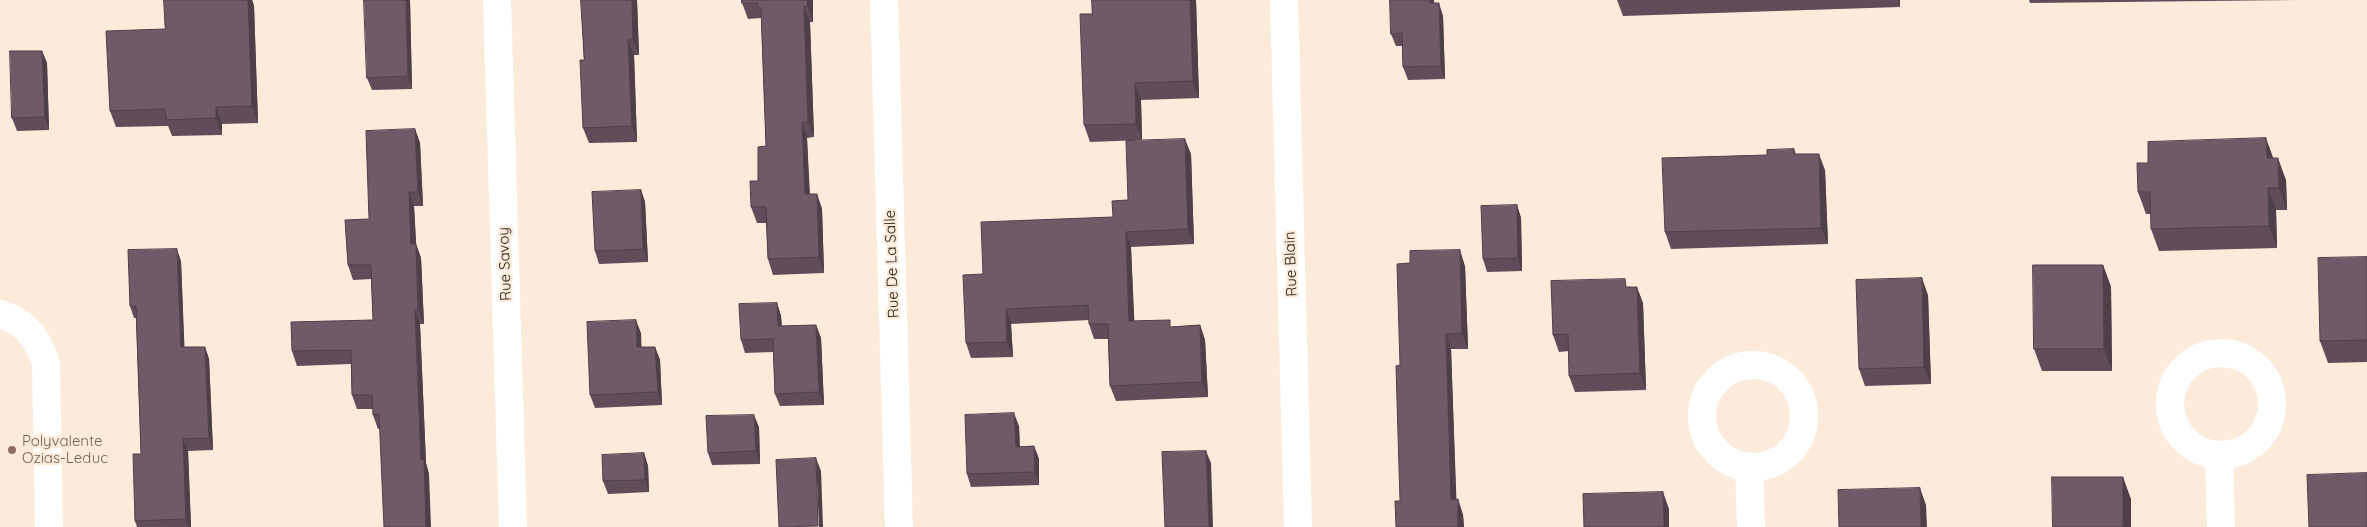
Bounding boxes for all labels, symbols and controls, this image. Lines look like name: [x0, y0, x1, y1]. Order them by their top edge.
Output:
street label: Rue De La Salle: [881, 210, 903, 318]
street label: Rue Savoy: [495, 227, 515, 301]
street label: Rue Blain: [1281, 231, 1301, 297]
place label: Polyvalente Ozias-Leduc: [22, 432, 108, 467]
marker: Polyvalente Ozias-Leduc: [6, 444, 18, 456]

